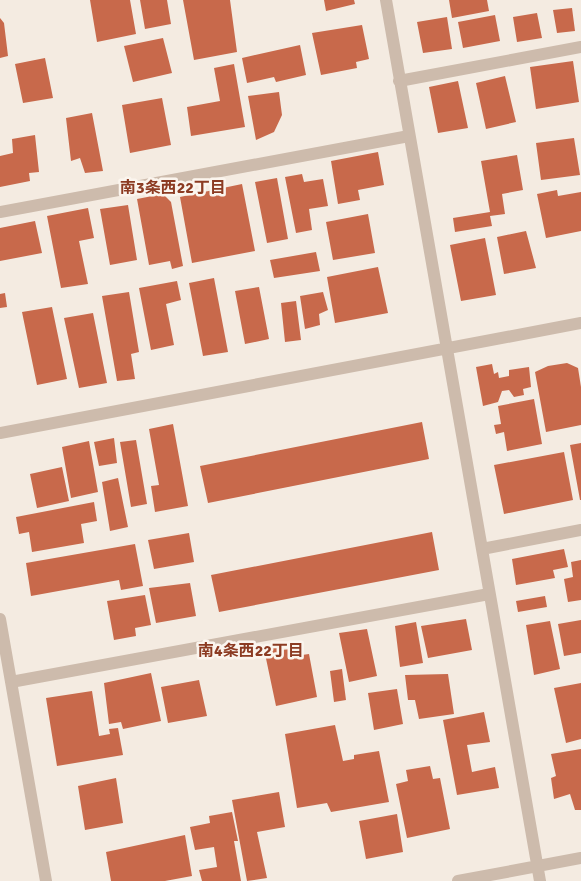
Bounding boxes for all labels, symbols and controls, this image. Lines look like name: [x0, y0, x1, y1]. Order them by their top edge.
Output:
district label: 南3条西22丁目: [120, 178, 226, 198]
district label: 南4条西22丁目: [198, 641, 304, 661]

